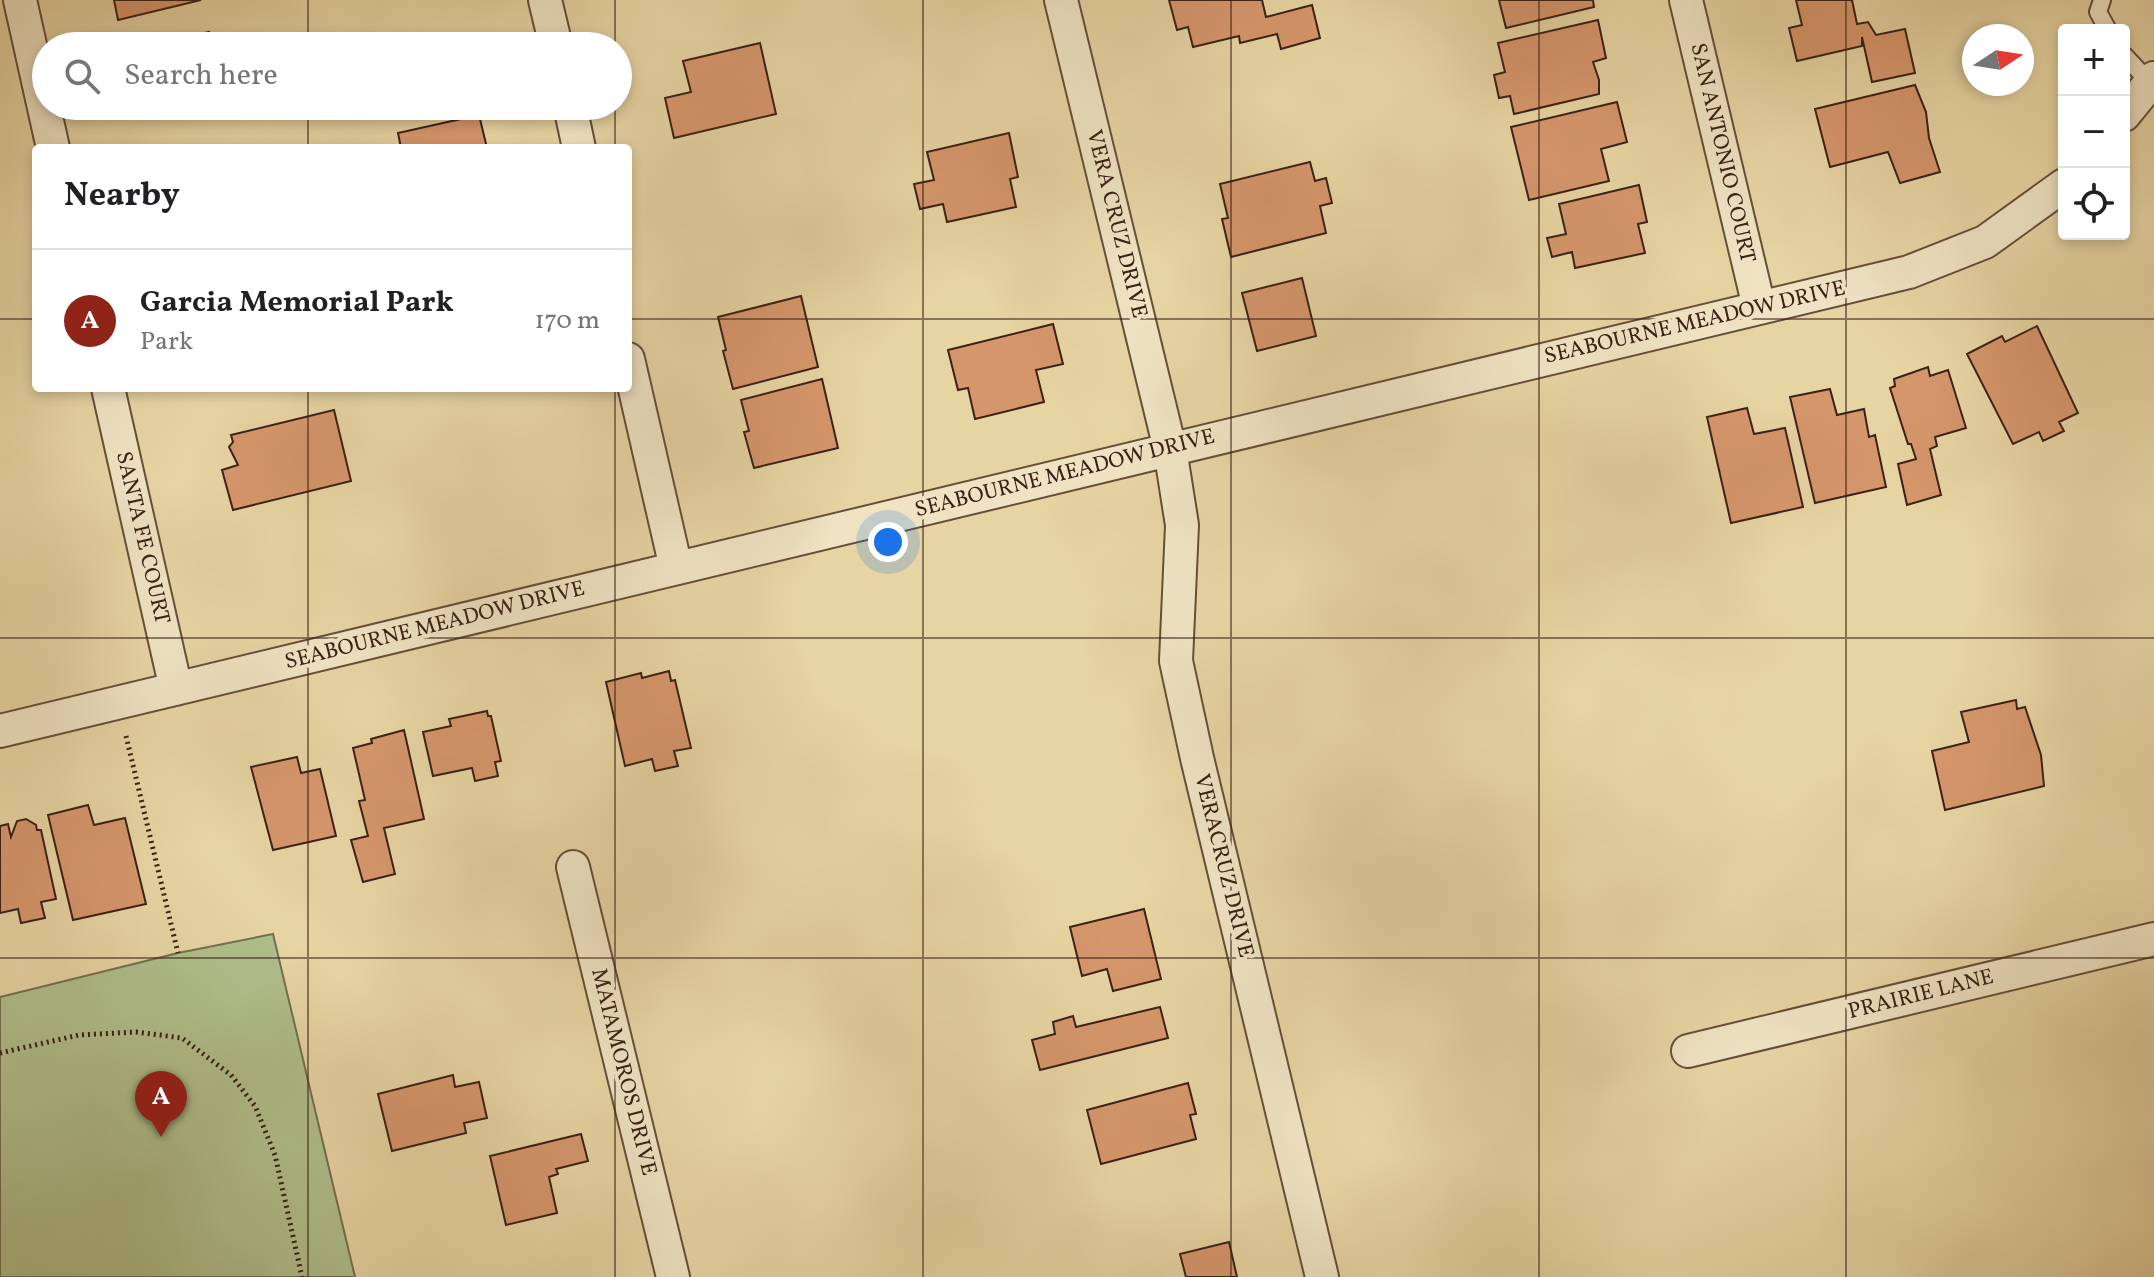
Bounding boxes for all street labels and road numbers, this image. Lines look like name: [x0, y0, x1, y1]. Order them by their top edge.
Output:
street label: SAN ANTONIO COURT: [1682, 40, 1762, 266]
street label: VERA CRUZ DRIVE: [1078, 127, 1154, 321]
street label: SEABOURNE MEADOW DRIVE: [1541, 273, 1849, 373]
street label: SEABOURNE MEADOW DRIVE: [912, 422, 1218, 526]
street label: SANTA FE COURT: [107, 449, 177, 628]
street label: SEABOURNE MEADOW DRIVE: [282, 574, 588, 678]
street label: VERACRUZ DRIVE: [1185, 771, 1261, 961]
street label: PRAIRIE LANE: [1845, 962, 1997, 1028]
street label: MATAMOROS DRIVE: [582, 965, 664, 1179]

